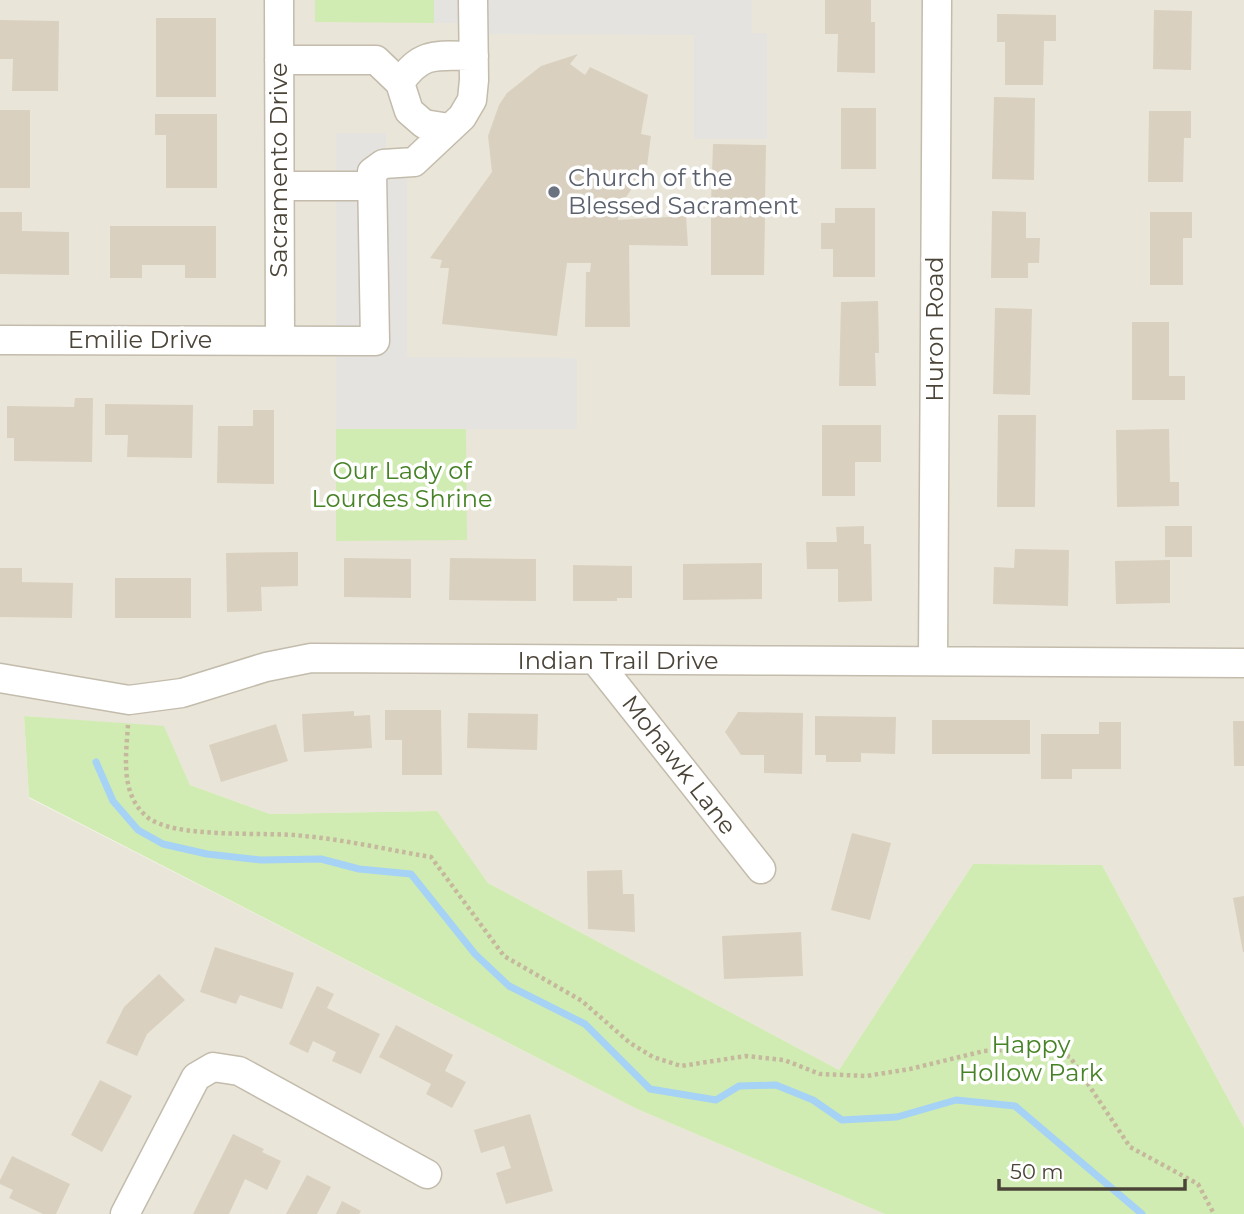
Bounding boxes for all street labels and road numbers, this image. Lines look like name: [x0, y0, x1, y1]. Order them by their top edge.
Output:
street label: Sacramento Drive: [264, 63, 293, 277]
street label: Huron Road: [920, 256, 949, 402]
street label: Emilie Drive: [68, 325, 212, 354]
street label: Indian Trail Drive: [517, 646, 719, 675]
street label: Mohawk Lane: [616, 689, 743, 840]

